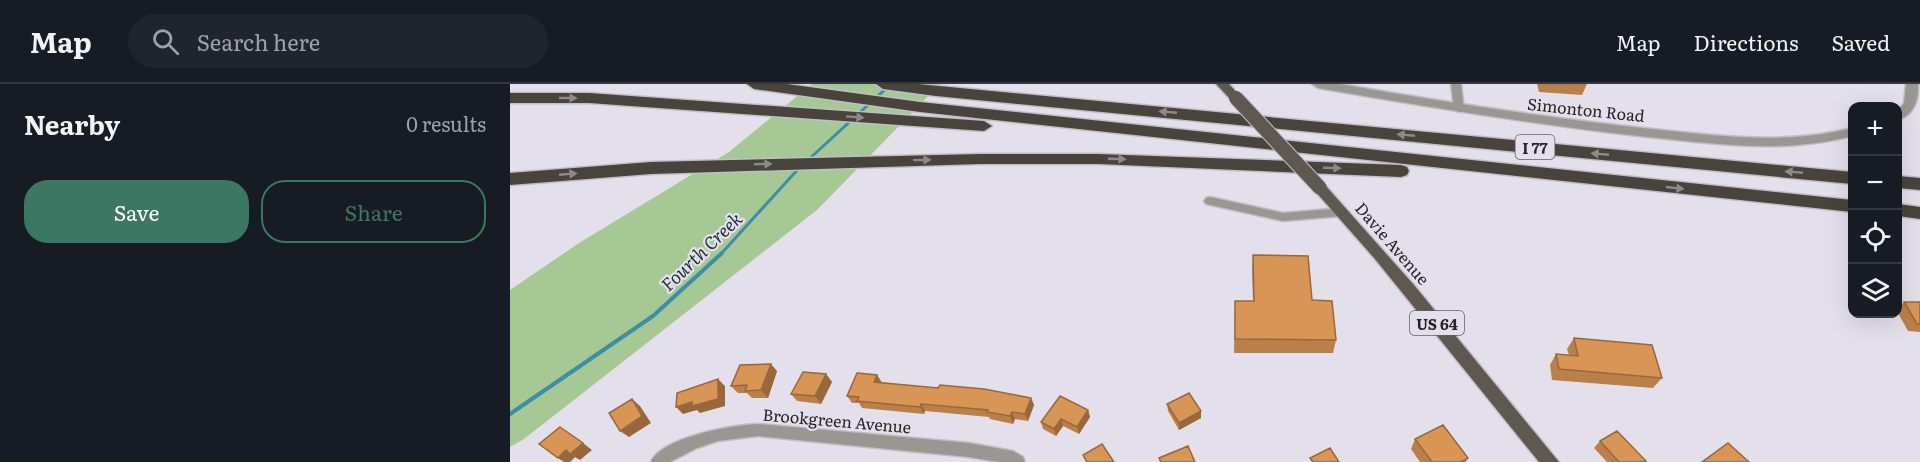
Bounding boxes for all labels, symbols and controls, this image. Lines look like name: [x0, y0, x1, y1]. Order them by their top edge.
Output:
search box: [128, 14, 548, 68]
text: Map: [30, 20, 92, 62]
icon: search: [149, 25, 182, 58]
text: Search here: [197, 25, 320, 58]
text: Map: [1616, 26, 1661, 57]
text: Directions: [1694, 26, 1799, 57]
text: Saved: [1832, 26, 1890, 57]
street label: Simonton Road: [1526, 91, 1646, 127]
one-way arrow: [559, 93, 578, 103]
map controls: [1848, 102, 1902, 318]
button: +: [1848, 102, 1902, 156]
text: Nearby: [24, 104, 120, 143]
one-way arrow: [1158, 107, 1177, 117]
text: 0 results: [406, 108, 486, 138]
one-way arrow: [846, 112, 865, 122]
one-way arrow: [1396, 130, 1415, 140]
road number: I 77: [1516, 135, 1554, 159]
one-way arrow: [1591, 149, 1610, 159]
one-way arrow: [912, 155, 931, 164]
one-way arrow: [1107, 155, 1126, 164]
button: −: [1848, 156, 1902, 210]
one-way arrow: [753, 159, 772, 169]
one-way arrow: [1323, 164, 1342, 173]
one-way arrow: [1785, 167, 1804, 177]
one-way arrow: [559, 169, 578, 179]
button: Save: [24, 180, 249, 243]
button: Share: [261, 180, 486, 243]
one-way arrow: [1666, 183, 1685, 193]
street label: Davie Avenue: [1350, 196, 1436, 290]
water label: Fourth Creek: [654, 205, 748, 297]
button: locate: [1848, 210, 1902, 264]
button: layers: [1848, 264, 1902, 318]
road number: US 64: [1410, 311, 1464, 335]
street label: Brookgreen Avenue: [762, 402, 912, 438]

